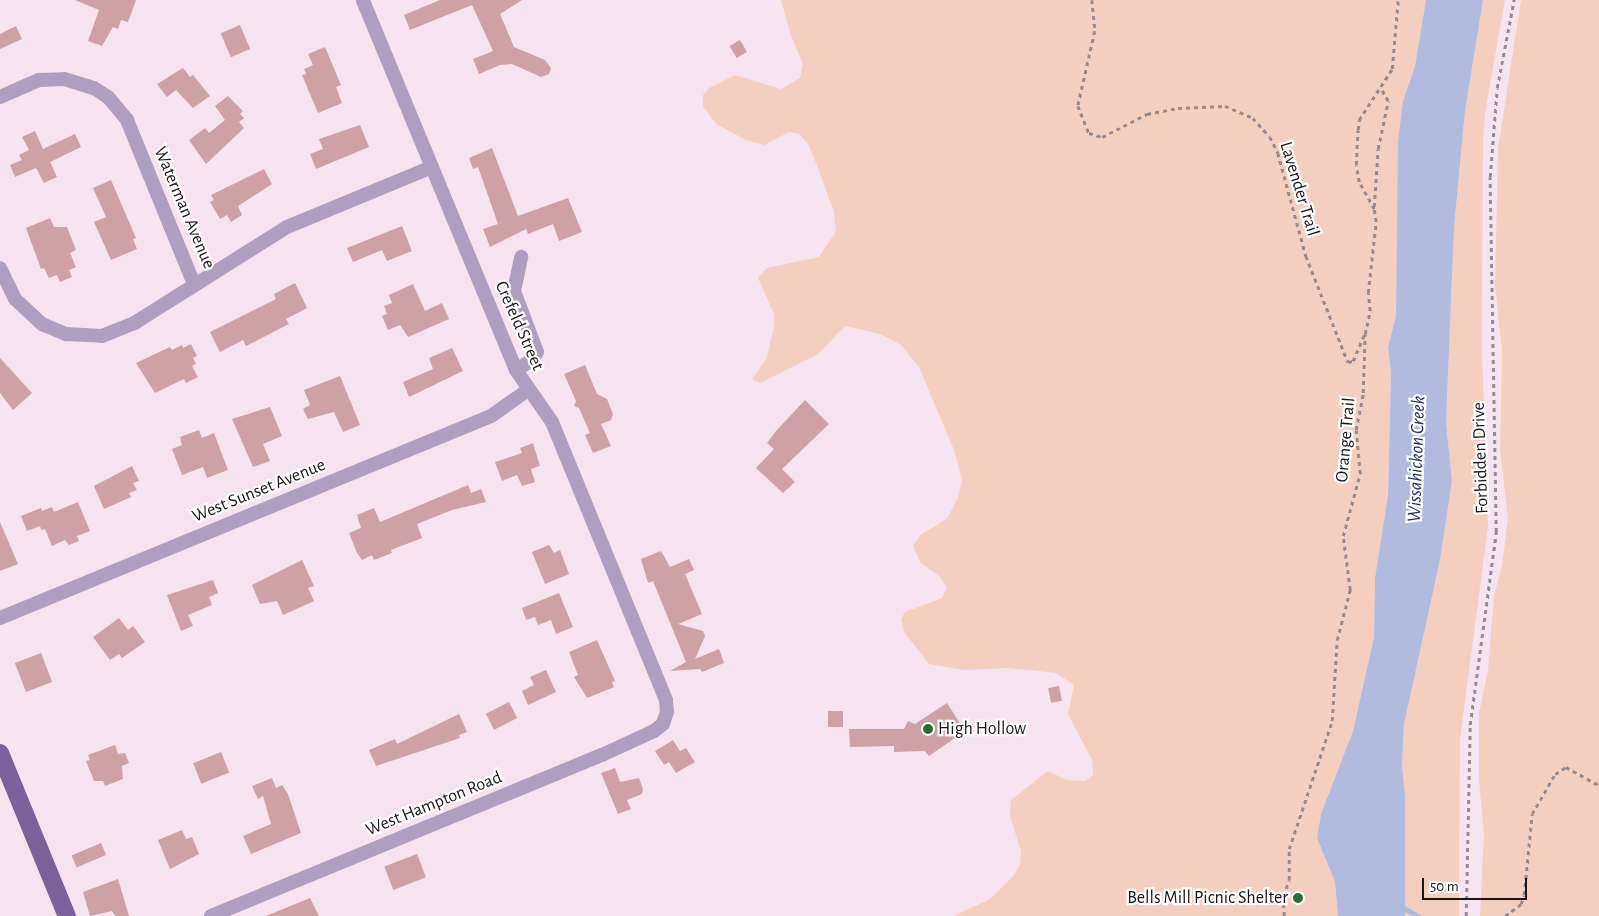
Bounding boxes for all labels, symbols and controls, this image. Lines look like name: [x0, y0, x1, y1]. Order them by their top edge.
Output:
street label: Lavender Trail: [1274, 139, 1324, 239]
street label: Waterman Avenue: [149, 144, 219, 272]
street label: Crefeld Street: [490, 278, 548, 374]
water label: Wissahickon Creek: [1403, 395, 1431, 523]
street label: Orange Trail: [1332, 397, 1360, 483]
street label: Forbidden Drive: [1468, 402, 1494, 514]
street label: West Sunset Avenue: [189, 454, 329, 528]
place label: High Hollow: [938, 718, 1026, 740]
marker: High Hollow: [922, 723, 934, 735]
street label: West Hampton Road: [363, 767, 505, 841]
scale bar: [1424, 868, 1529, 900]
text: 50 m: [1430, 879, 1459, 894]
place label: Bells Mill Picnic Shelter: [1127, 887, 1288, 909]
marker: Bells Mill Picnic Shelter: [1292, 892, 1304, 904]

